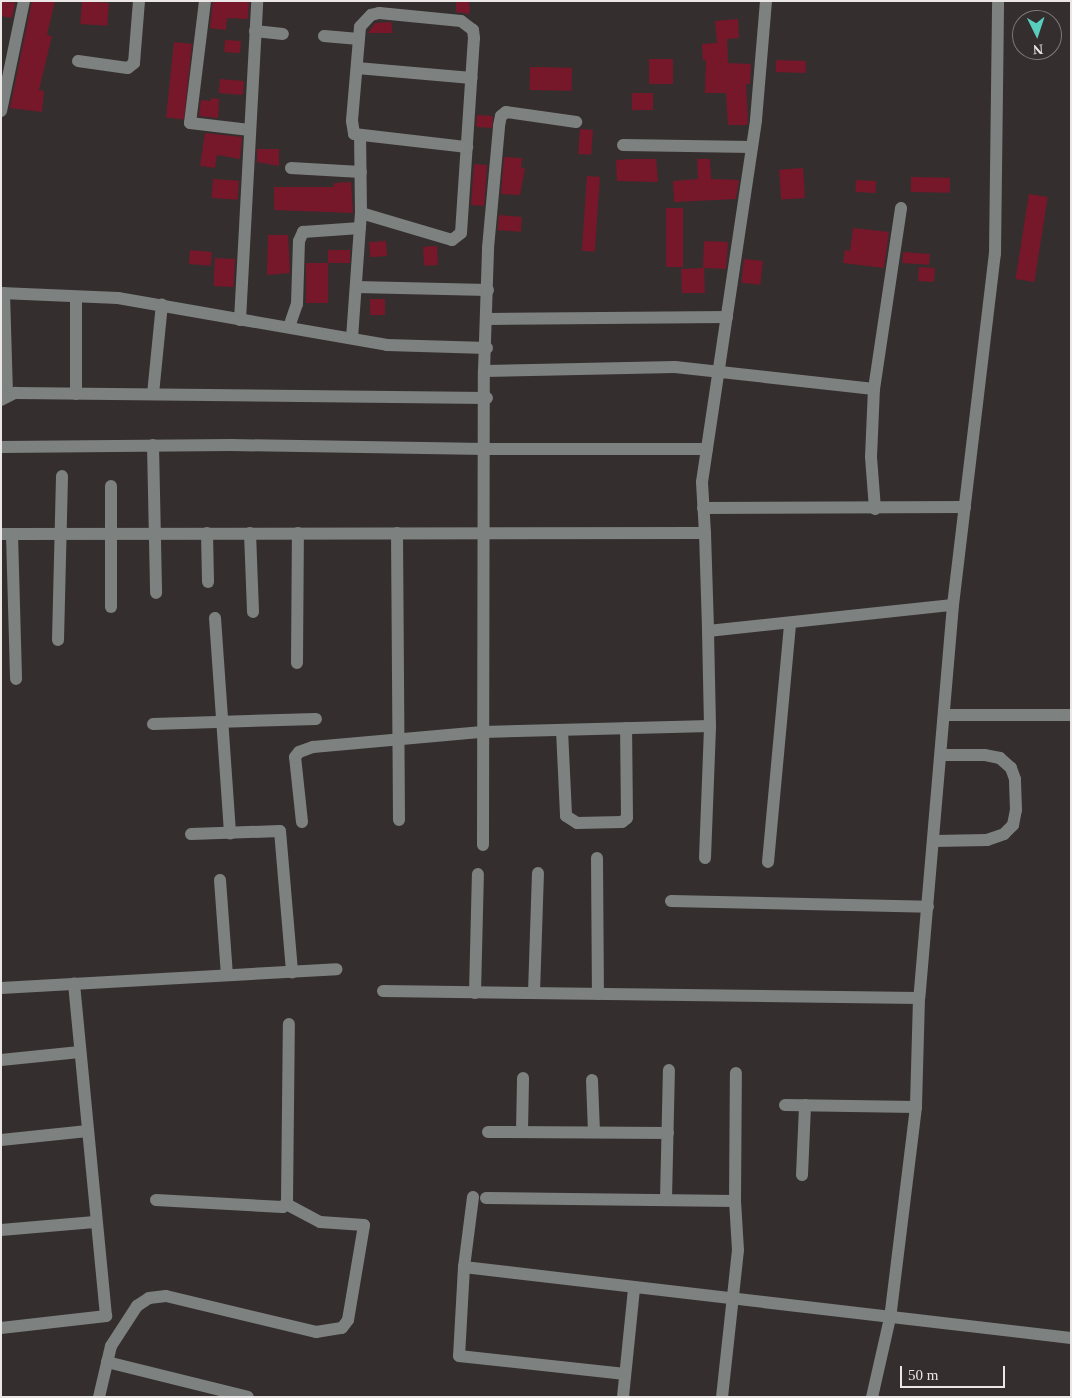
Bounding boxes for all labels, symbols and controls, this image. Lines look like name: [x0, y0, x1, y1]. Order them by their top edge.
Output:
north arrow: [1012, 10, 1062, 60]
text: N: [1032, 42, 1044, 57]
scale bar: [902, 1356, 1007, 1388]
text: 50 m: [908, 1367, 938, 1383]

